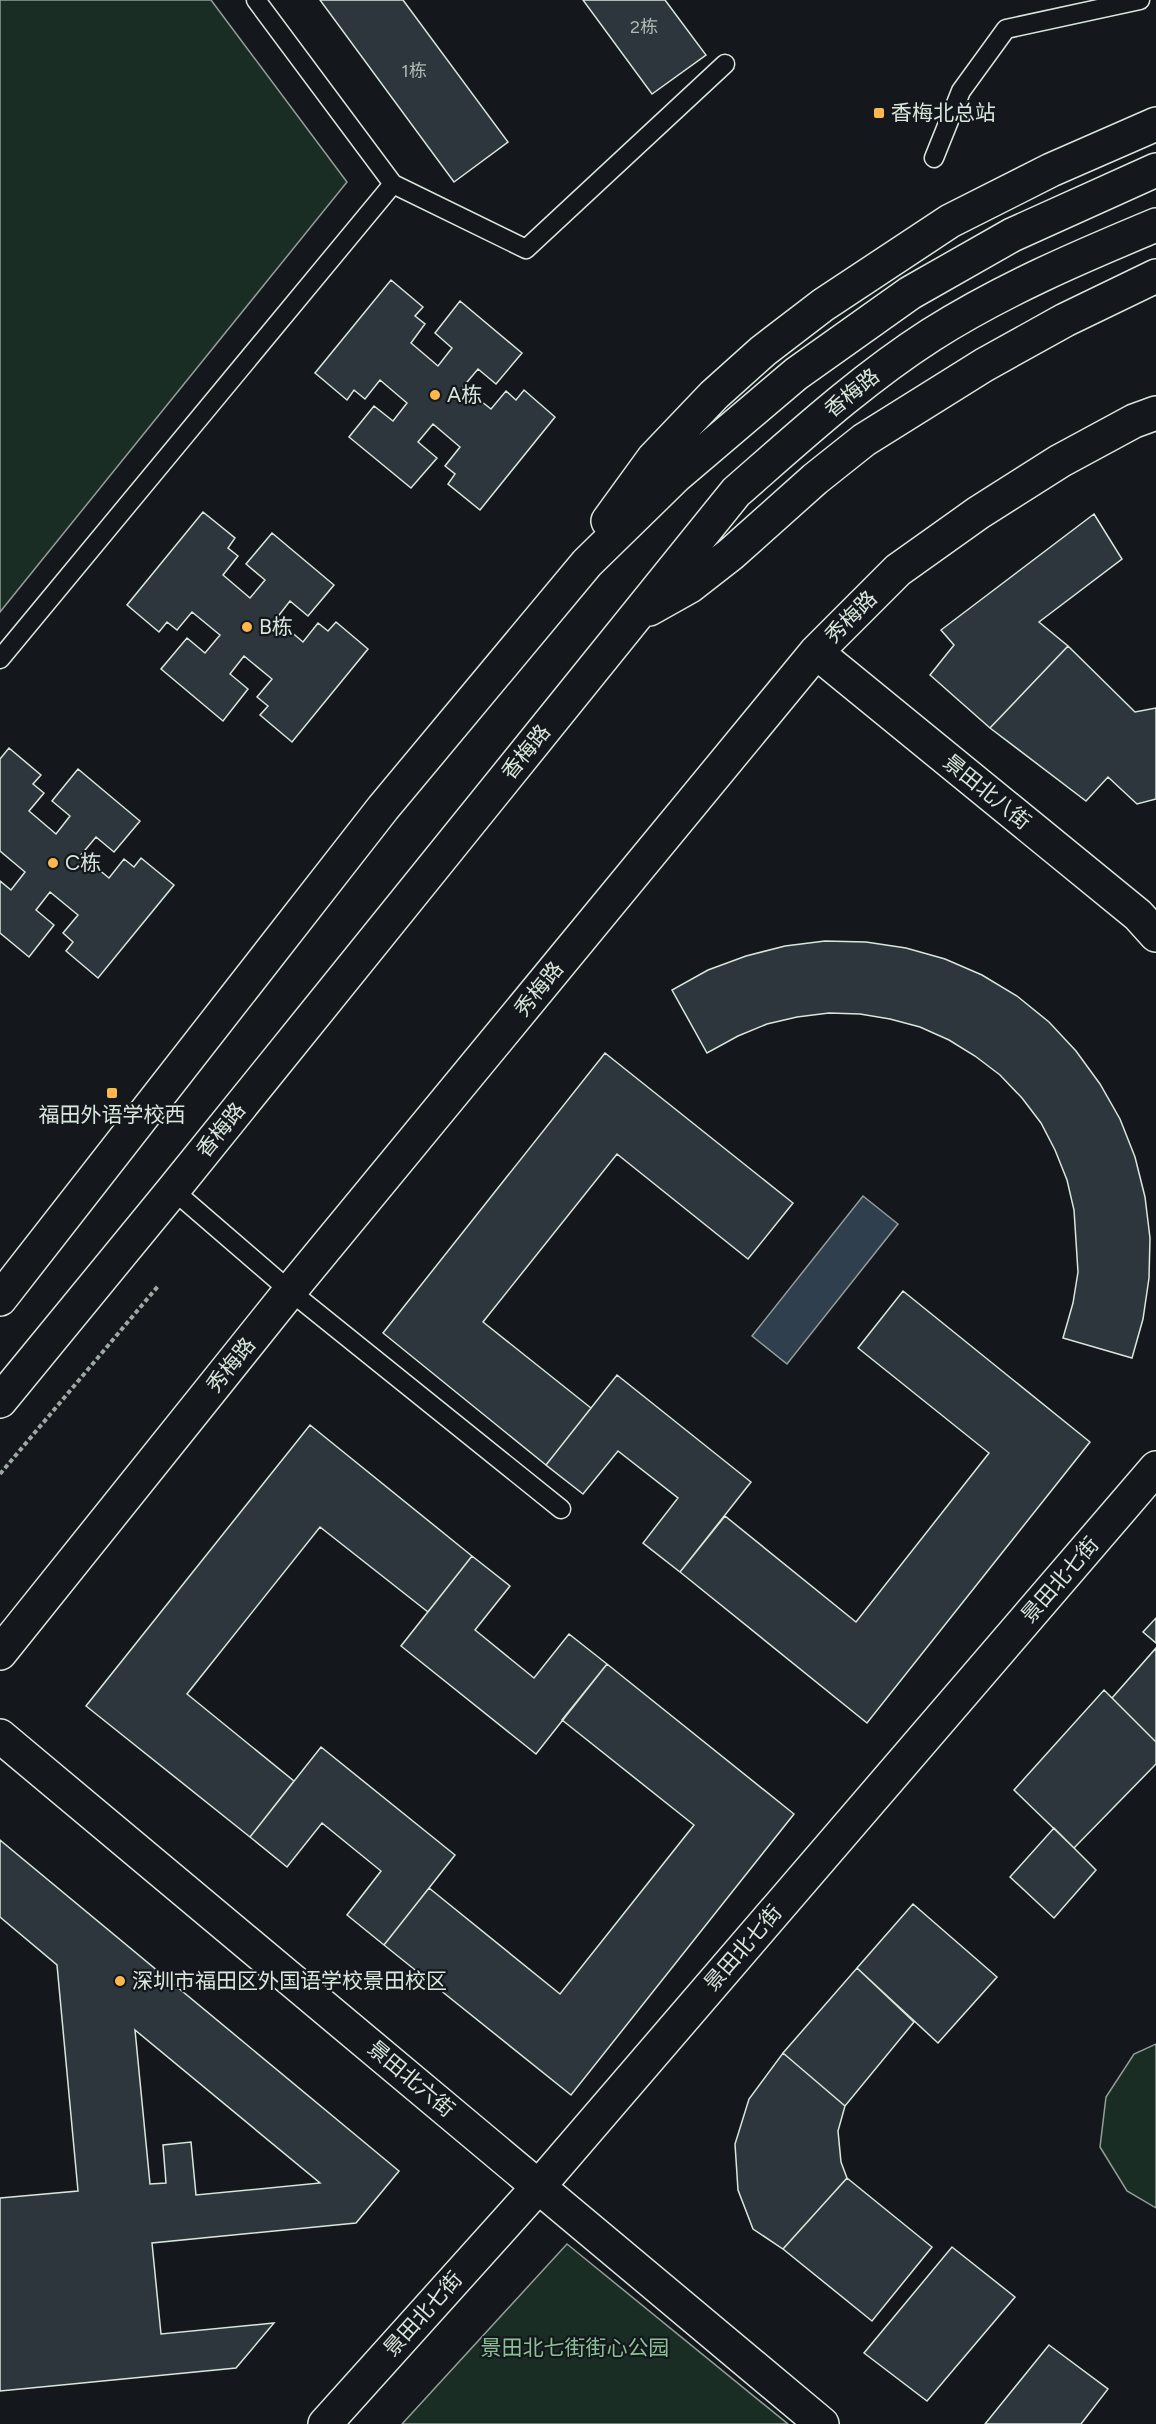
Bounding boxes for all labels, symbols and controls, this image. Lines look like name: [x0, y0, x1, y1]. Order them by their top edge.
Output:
house number: 2栋: [630, 16, 658, 38]
house number: 1栋: [401, 60, 427, 82]
place label: 香梅北总站: [891, 100, 996, 125]
marker: 香梅北总站: [872, 106, 886, 120]
street label: 香梅路: [819, 363, 884, 422]
place label: A栋: [447, 382, 482, 407]
marker: A栋: [428, 388, 442, 402]
street label: 秀梅路: [820, 586, 882, 648]
place label: B栋: [259, 614, 293, 639]
marker: B栋: [240, 620, 254, 634]
street label: 香梅路: [496, 719, 555, 784]
street label: 景田北八街: [939, 749, 1036, 834]
place label: C栋: [65, 850, 101, 875]
marker: C栋: [46, 856, 60, 870]
street label: 秀梅路: [509, 956, 568, 1021]
marker: 福田外语学校西: [105, 1086, 119, 1100]
street label: 香梅路: [191, 1097, 250, 1162]
place label: 福田外语学校西: [39, 1102, 186, 1127]
street label: 秀梅路: [201, 1332, 260, 1397]
street label: 景田北七街: [1016, 1532, 1103, 1627]
street label: 景田北七街: [699, 1900, 786, 1995]
place label: 深圳市福田区外国语学校景田校区: [132, 1968, 447, 1993]
marker: 深圳市福田区外国语学校景田校区: [113, 1974, 127, 1988]
street label: 景田北六街: [363, 2035, 460, 2122]
street label: 景田北七街: [378, 2266, 467, 2361]
park label: 景田北七街街心公园: [481, 2335, 670, 2360]

